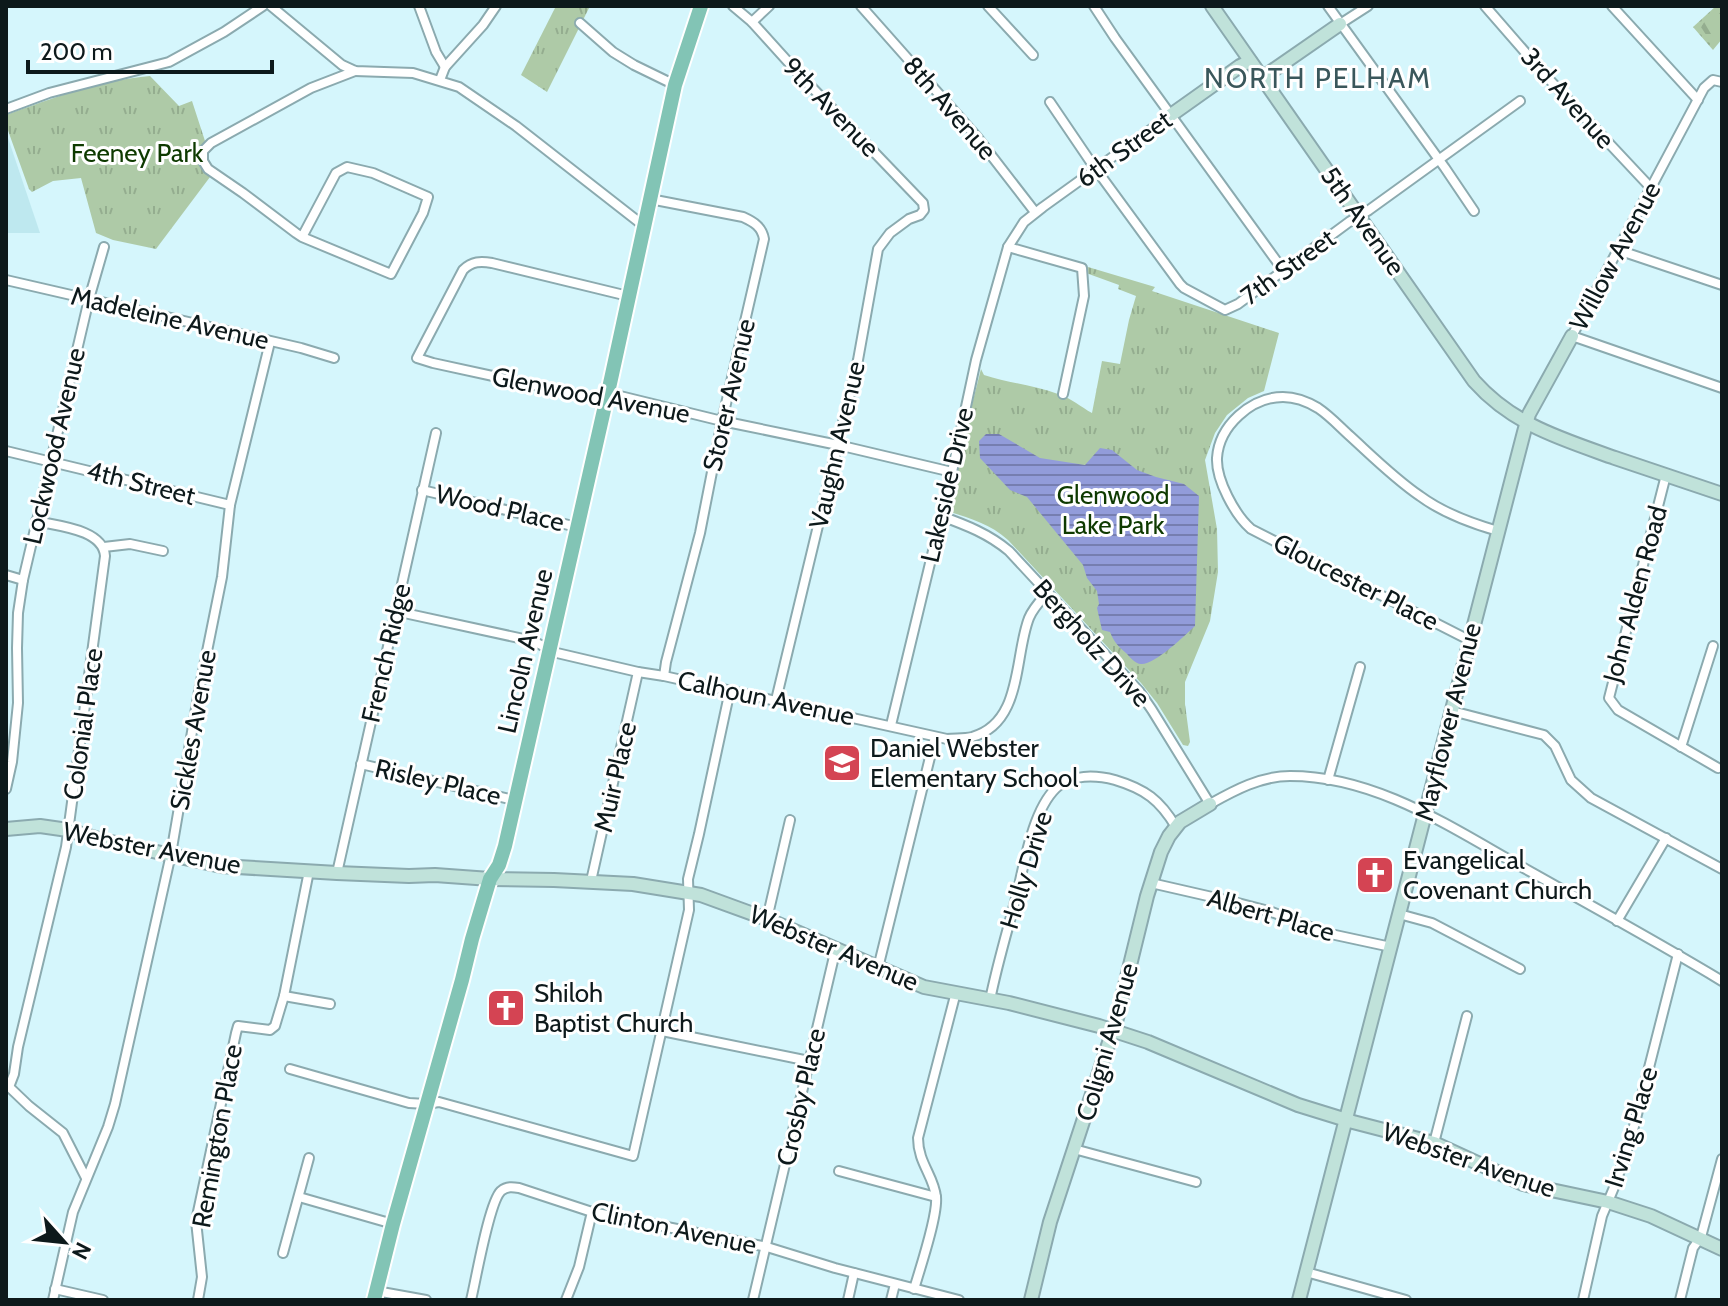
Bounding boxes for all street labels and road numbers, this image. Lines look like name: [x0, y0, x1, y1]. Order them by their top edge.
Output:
street label: 3rd Avenue: [1514, 41, 1622, 155]
street label: 8th Avenue: [896, 50, 1004, 166]
street label: 9th Avenue: [776, 51, 886, 163]
street label: 6th Street: [1070, 104, 1178, 194]
street label: 5th Avenue: [1314, 161, 1412, 281]
street label: Willow Avenue: [1563, 176, 1667, 336]
street label: 7th Street: [1235, 222, 1342, 312]
street label: Madeleine Avenue: [68, 280, 272, 356]
street label: Storer Avenue: [696, 316, 762, 474]
street label: Lockwood Avenue: [16, 345, 92, 547]
street label: Vaughn Avenue: [802, 358, 872, 532]
street label: Glenwood Avenue: [489, 360, 693, 430]
street label: Lakeside Drive: [914, 404, 980, 566]
street label: 4th Street: [83, 454, 199, 512]
street label: Wood Place: [433, 478, 567, 538]
street label: John Alden Road: [1596, 502, 1674, 687]
street label: Gloucester Place: [1268, 527, 1444, 637]
street label: Lincoln Avenue: [491, 566, 559, 736]
street label: Bergholz Drive: [1026, 573, 1158, 713]
street label: French Ridge: [354, 580, 418, 726]
street label: Mayflower Avenue: [1408, 619, 1488, 825]
street label: Colonial Place: [57, 646, 109, 802]
street label: Sickles Avenue: [163, 647, 223, 813]
street label: Calhoun Avenue: [675, 664, 857, 732]
street label: Muir Place: [587, 719, 643, 835]
street label: Risley Place: [372, 752, 504, 812]
street label: Holly Drive: [993, 807, 1059, 933]
street label: Webster Avenue: [60, 815, 244, 881]
street label: Albert Place: [1204, 882, 1338, 948]
street label: Webster Avenue: [745, 898, 923, 998]
street label: Coligni Avenue: [1069, 959, 1145, 1125]
street label: Crosby Place: [770, 1025, 832, 1169]
street label: Remington Place: [185, 1042, 249, 1230]
street label: Irving Place: [1597, 1063, 1665, 1191]
street label: Webster Avenue: [1378, 1115, 1560, 1205]
street label: Clinton Avenue: [589, 1195, 759, 1261]

